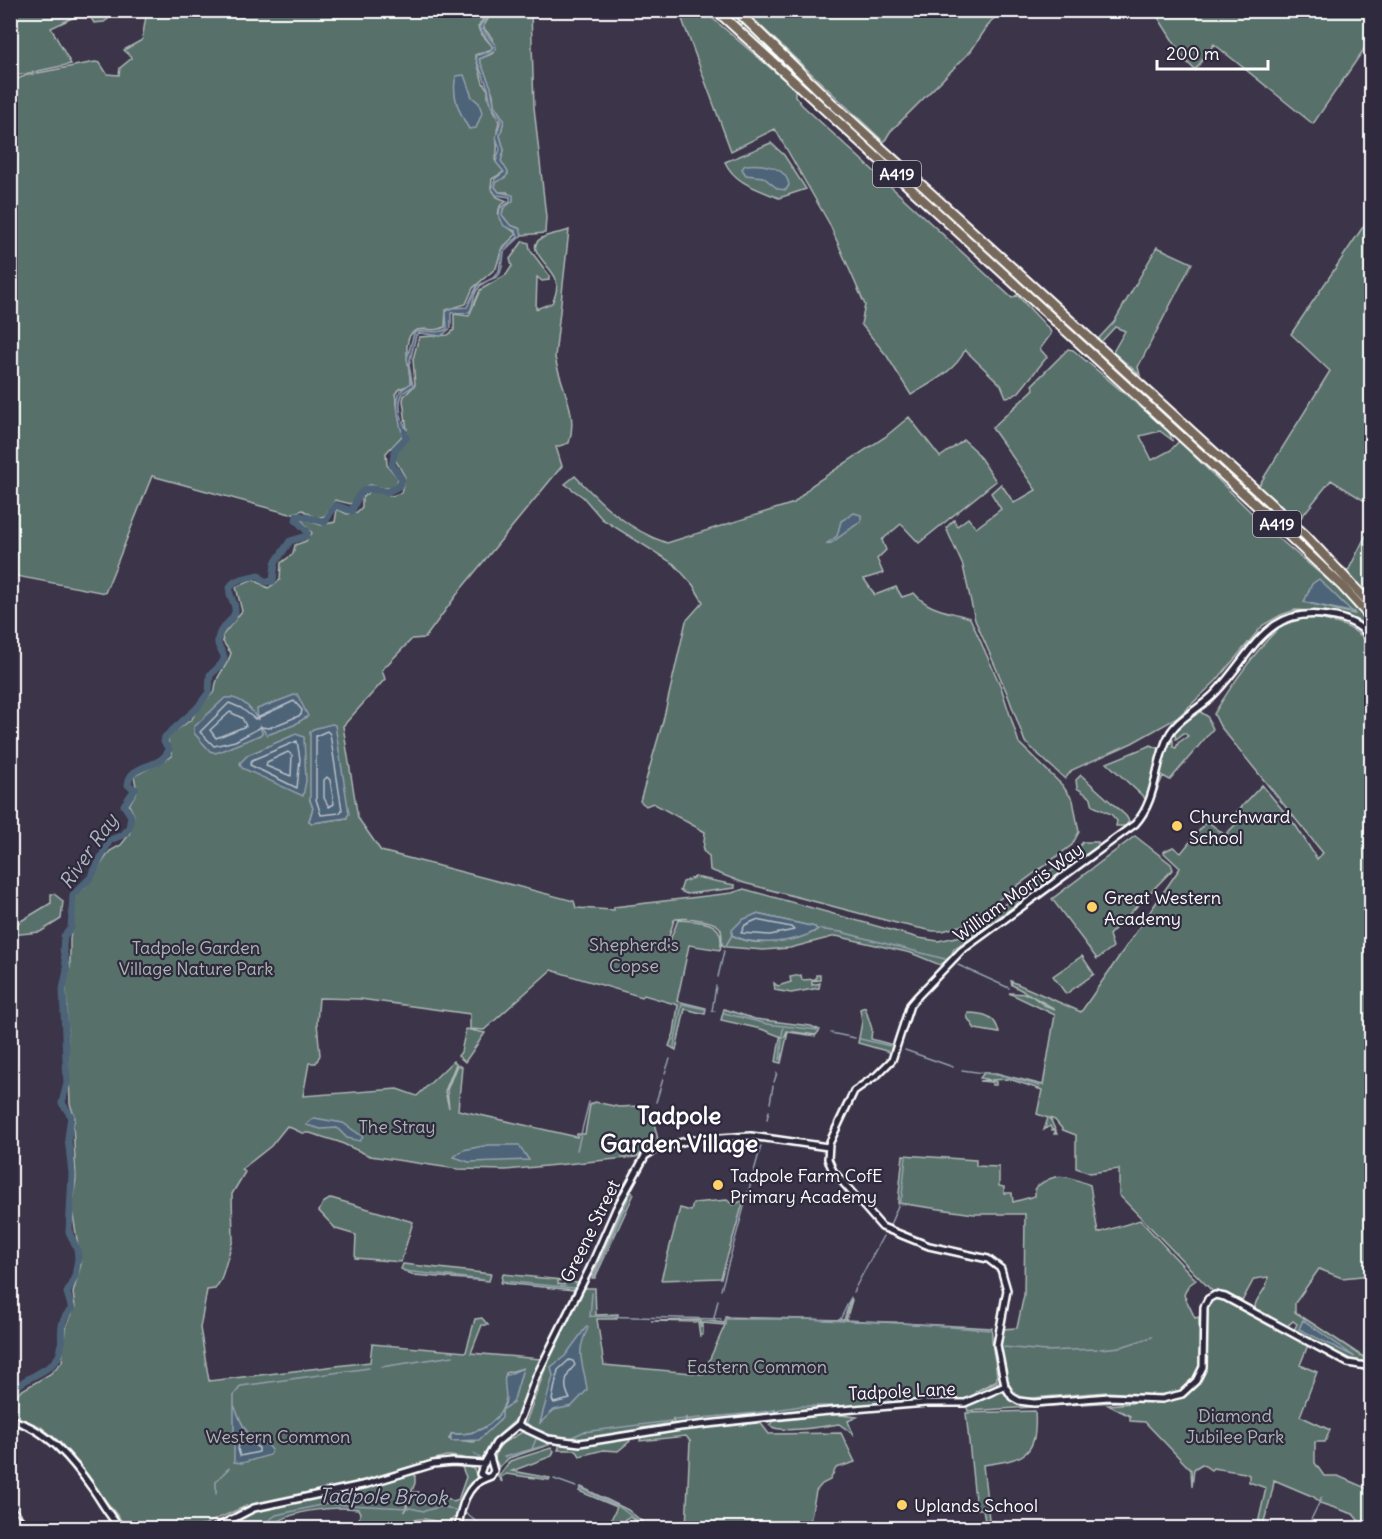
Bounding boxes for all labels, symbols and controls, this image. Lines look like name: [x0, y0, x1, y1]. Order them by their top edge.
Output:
scale bar: [1157, 33, 1268, 71]
text: 200 m: [1166, 42, 1220, 65]
road number: A419: [873, 161, 921, 187]
road number: A419: [1253, 511, 1301, 537]
place label: Churchward School: [1189, 805, 1291, 849]
water label: River Ray: [53, 807, 124, 893]
marker: Churchward School: [1170, 819, 1184, 833]
street label: William Morris Way: [949, 837, 1087, 947]
place label: Great Western Academy: [1104, 886, 1221, 930]
marker: Great Western Academy: [1085, 900, 1099, 914]
park label: Shepherd's Copse: [589, 933, 679, 977]
park label: Tadpole Garden Village Nature Park: [119, 936, 273, 980]
district label: Tadpole Garden Village: [600, 1100, 758, 1158]
park label: The Stray: [358, 1115, 436, 1138]
place label: Tadpole Farm CofE Primary Academy: [730, 1164, 883, 1208]
street label: Greene Street: [555, 1176, 625, 1286]
marker: Tadpole Farm CofE Primary Academy: [711, 1178, 725, 1192]
park label: Eastern Common: [687, 1355, 827, 1378]
street label: Tadpole Lane: [848, 1377, 956, 1405]
park label: Diamond Jubilee Park: [1186, 1404, 1284, 1448]
park label: Western Common: [205, 1425, 351, 1448]
water label: Tadpole Brook: [318, 1482, 449, 1510]
place label: Uplands School: [914, 1494, 1038, 1517]
marker: Uplands School: [895, 1498, 909, 1512]

